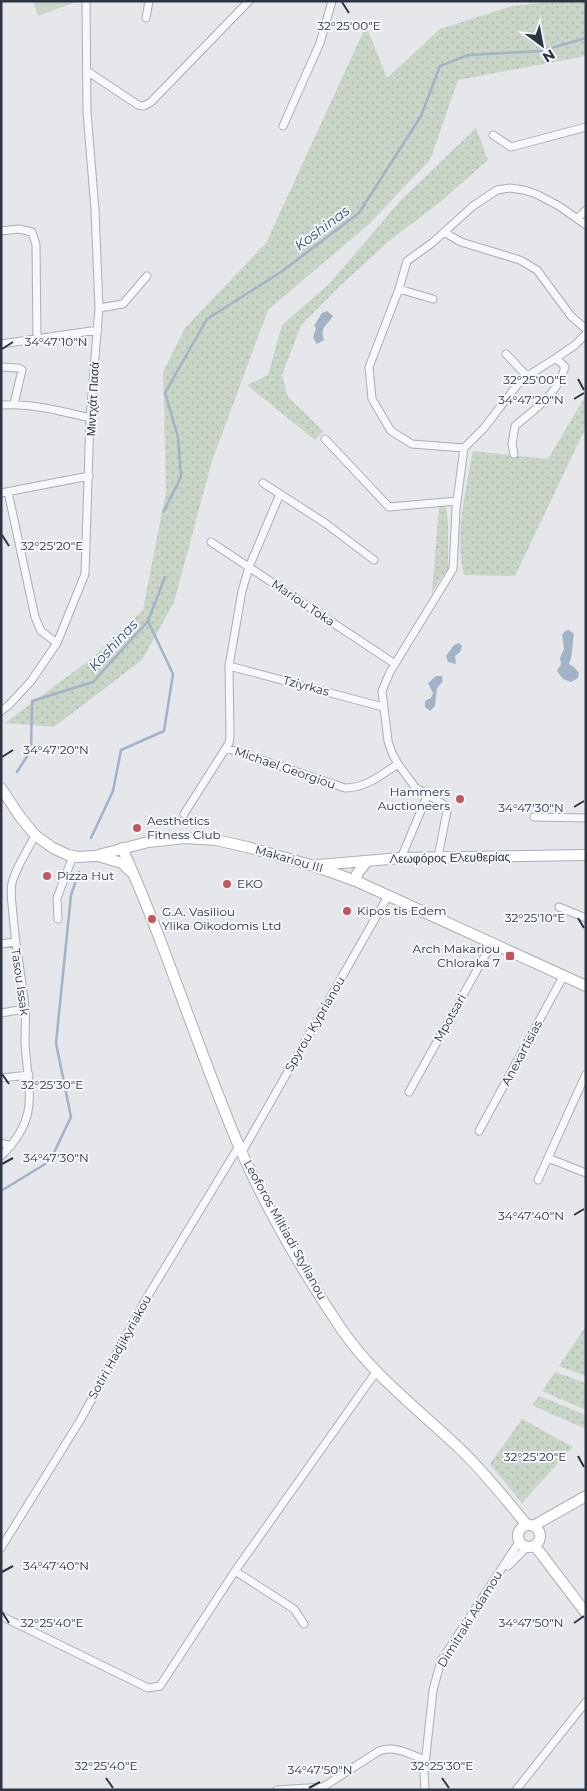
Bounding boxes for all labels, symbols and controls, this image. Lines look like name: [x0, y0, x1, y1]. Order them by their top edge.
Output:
text: 32°25'00"E: [317, 18, 381, 33]
north arrow: [517, 20, 567, 70]
text: N: [539, 45, 558, 67]
water label: Koshinas: [291, 201, 353, 255]
text: 34°47'10"N: [24, 334, 88, 349]
street label: Μιντχάτ Πασά: [83, 361, 102, 437]
text: 32°25'00"E: [503, 372, 567, 387]
text: 34°47'20"N: [498, 392, 564, 407]
text: 32°25'20"E: [21, 538, 83, 553]
street label: Mariou Toka: [269, 576, 338, 629]
water label: Koshinas: [85, 615, 142, 675]
street label: Tziyrkas: [281, 672, 331, 699]
text: 34°47'20"N: [23, 742, 89, 757]
street label: Michael Georgiou: [233, 743, 338, 792]
place label: Hammers Auctioneers: [378, 784, 450, 813]
marker: Hammers Auctioneers: [454, 793, 466, 805]
text: 34°47'30"N: [498, 800, 564, 815]
place label: Aesthetics Fitness Club: [147, 813, 221, 842]
marker: Aesthetics Fitness Club: [131, 822, 143, 834]
street label: Makariou III: [253, 842, 325, 875]
street label: Λεωφόρος Ελευθερίας: [390, 849, 511, 866]
place label: Pizza Hut: [57, 868, 114, 883]
marker: Pizza Hut: [41, 870, 53, 882]
place label: EKO: [237, 876, 263, 891]
marker: EKO: [221, 878, 233, 890]
place label: Kipos tis Edem: [357, 903, 447, 918]
place label: G.A. Vasiliou Ylika Oikodomis Ltd: [162, 904, 281, 933]
marker: Kipos tis Edem: [341, 905, 353, 917]
text: 32°25'10"E: [505, 910, 565, 925]
marker: G.A. Vasiliou Ylika Oikodomis Ltd: [146, 913, 158, 925]
place label: Arch Makariou Chloraka 7: [413, 941, 500, 970]
street label: Tasou Issak: [8, 947, 33, 1017]
marker: Arch Makariou Chloraka 7: [504, 950, 516, 962]
street label: Spyrou Kyprianou: [281, 974, 348, 1074]
street label: Mpotsari: [430, 991, 469, 1045]
street label: Anexartisias: [498, 1017, 545, 1088]
text: 32°25'30"E: [21, 1077, 83, 1092]
text: 34°47'30"N: [23, 1150, 89, 1165]
street label: Leoforos Miltiadi Stylianou: [241, 1157, 330, 1302]
text: 34°47'40"N: [498, 1208, 564, 1223]
street label: Sotiri Hadjikyriakou: [85, 1292, 154, 1401]
text: 32°25'20"E: [504, 1449, 566, 1464]
text: 34°47'40"N: [23, 1558, 89, 1573]
street label: Dimitraki Adamou: [434, 1568, 505, 1670]
text: 32°25'40"E: [21, 1615, 83, 1630]
text: 34°47'50"N: [498, 1615, 564, 1630]
text: 32°25'40"E: [75, 1758, 137, 1773]
text: 32°25'30"E: [411, 1758, 473, 1773]
text: 34°47'50"N: [287, 1762, 353, 1777]

